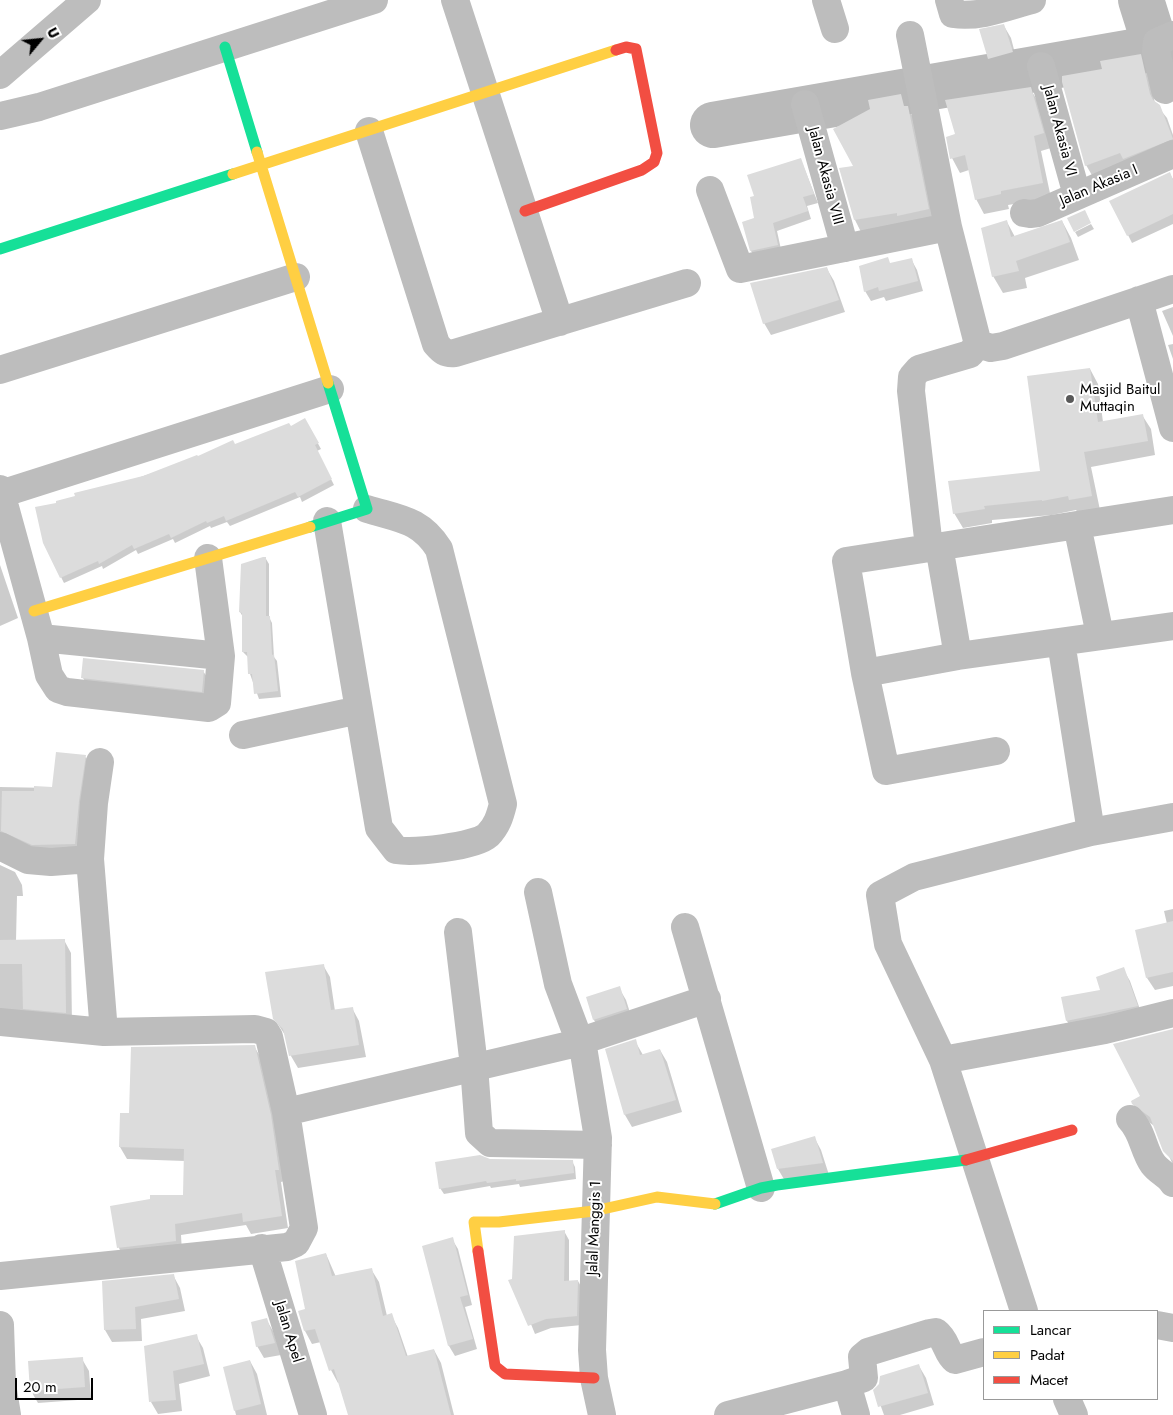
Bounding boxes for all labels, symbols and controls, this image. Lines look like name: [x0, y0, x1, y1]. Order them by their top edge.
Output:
north arrow: [15, 15, 65, 65]
text: U: [42, 24, 64, 42]
street label: Jalan Akasia VI: [1038, 84, 1080, 178]
street label: Jalan Akasia VIII: [803, 125, 847, 227]
street label: Jalan Akasia I: [1057, 162, 1141, 210]
place label: Masjid Baitul Muttaqin: [1080, 381, 1161, 416]
marker: Masjid Baitul Muttaqin: [1064, 393, 1076, 405]
street label: Jalal Manggis 1: [584, 1180, 606, 1276]
street label: Jalan Apel: [270, 1299, 306, 1365]
legend: [983, 1310, 1158, 1400]
text: Lancar: [1030, 1319, 1071, 1341]
text: Padat: [1030, 1344, 1064, 1366]
scale bar: [18, 1368, 95, 1400]
text: Macet: [1030, 1369, 1068, 1391]
text: 20 m: [23, 1376, 57, 1398]

